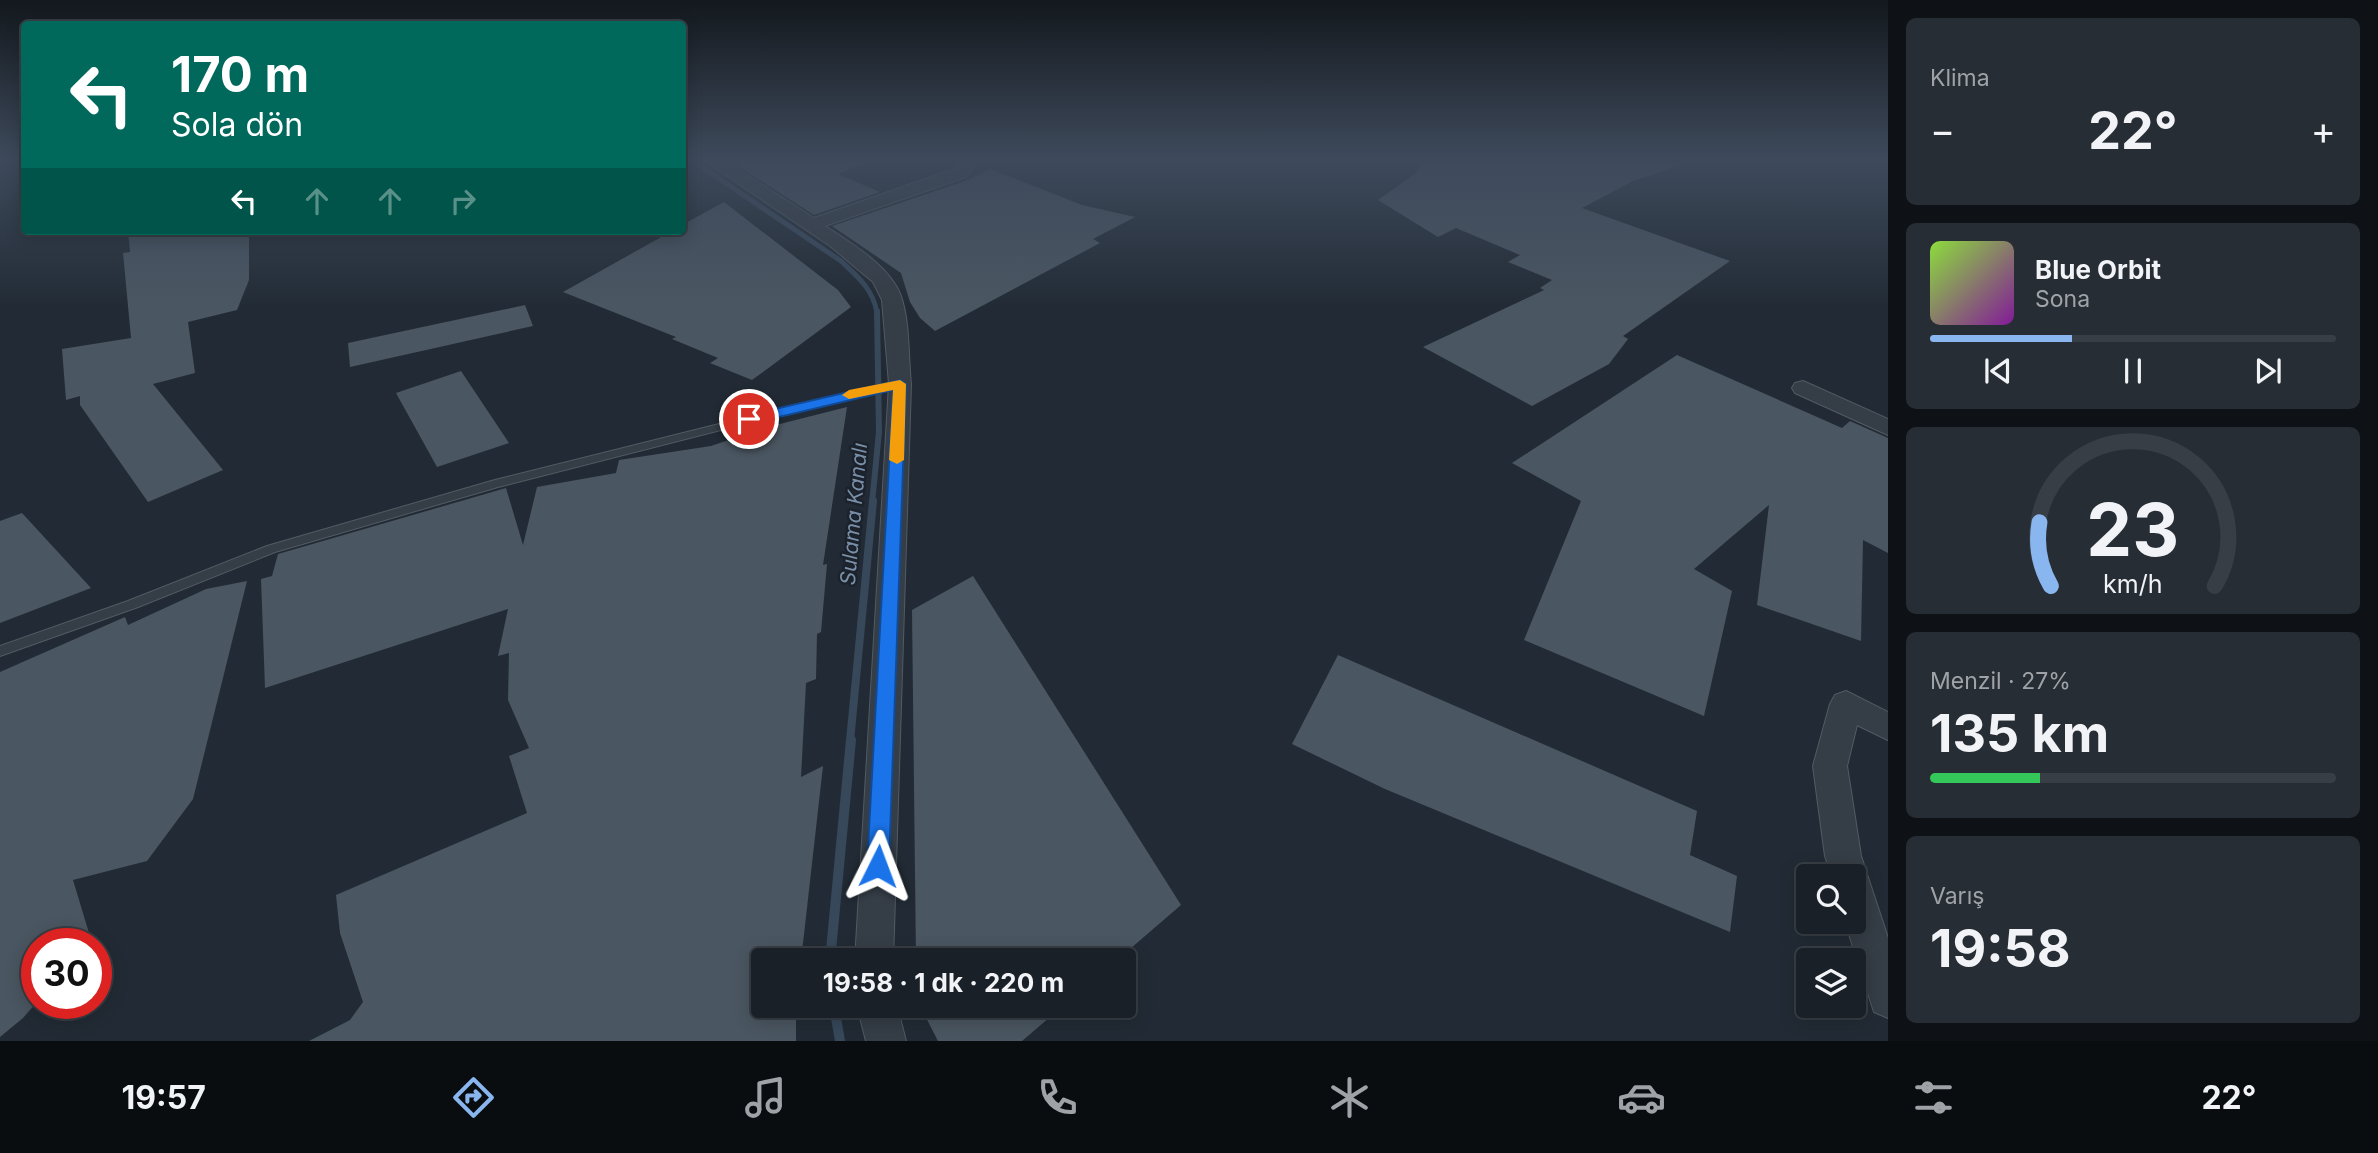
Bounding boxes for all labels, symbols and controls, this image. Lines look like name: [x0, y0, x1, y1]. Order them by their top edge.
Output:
text: 170 m: [171, 45, 309, 104]
icon: left: [56, 49, 147, 140]
text: Klima: [1930, 64, 1990, 92]
text: 22°: [2088, 99, 2178, 162]
text: Sola dön: [171, 105, 303, 144]
text: −: [1930, 107, 1955, 153]
text: +: [2311, 107, 2336, 153]
icon: left: [225, 182, 263, 220]
icon: ahead: [298, 182, 336, 220]
icon: ahead: [371, 182, 409, 220]
icon: right: [444, 182, 482, 220]
text: Blue Orbit: [2035, 254, 2161, 285]
text: Sona: [2035, 285, 2090, 313]
icon: previous: [1979, 352, 2017, 390]
icon: pause: [2114, 352, 2152, 390]
icon: next: [2249, 352, 2287, 390]
pin: [719, 389, 779, 449]
icon: arrive: [730, 400, 768, 438]
water label: Sulama Kanalı: [835, 442, 872, 586]
text: 23: [2087, 486, 2179, 575]
text: km/h: [2103, 569, 2163, 599]
text: Menzil · 27%: [1930, 667, 2071, 695]
text: 135 km: [1930, 702, 2109, 765]
position arrow: [841, 829, 915, 903]
map controls: [1796, 864, 1866, 1018]
button: search: [1796, 864, 1866, 934]
text: Varış: [1930, 882, 1984, 910]
text: 19:58: [1930, 917, 2071, 980]
speed limit sign: 30: [21, 928, 112, 1019]
button: layers: [1796, 948, 1866, 1018]
text: 19:58 · 1 dk · 220 m: [823, 967, 1064, 998]
icon: directions: [449, 1073, 498, 1122]
icon: music: [741, 1073, 790, 1122]
icon: phone: [1033, 1073, 1082, 1122]
icon: climate: [1325, 1073, 1374, 1122]
icon: car: [1617, 1073, 1666, 1122]
icon: filters: [1909, 1073, 1958, 1122]
text: 19:57: [122, 1078, 206, 1117]
text: 22°: [2201, 1078, 2256, 1117]

